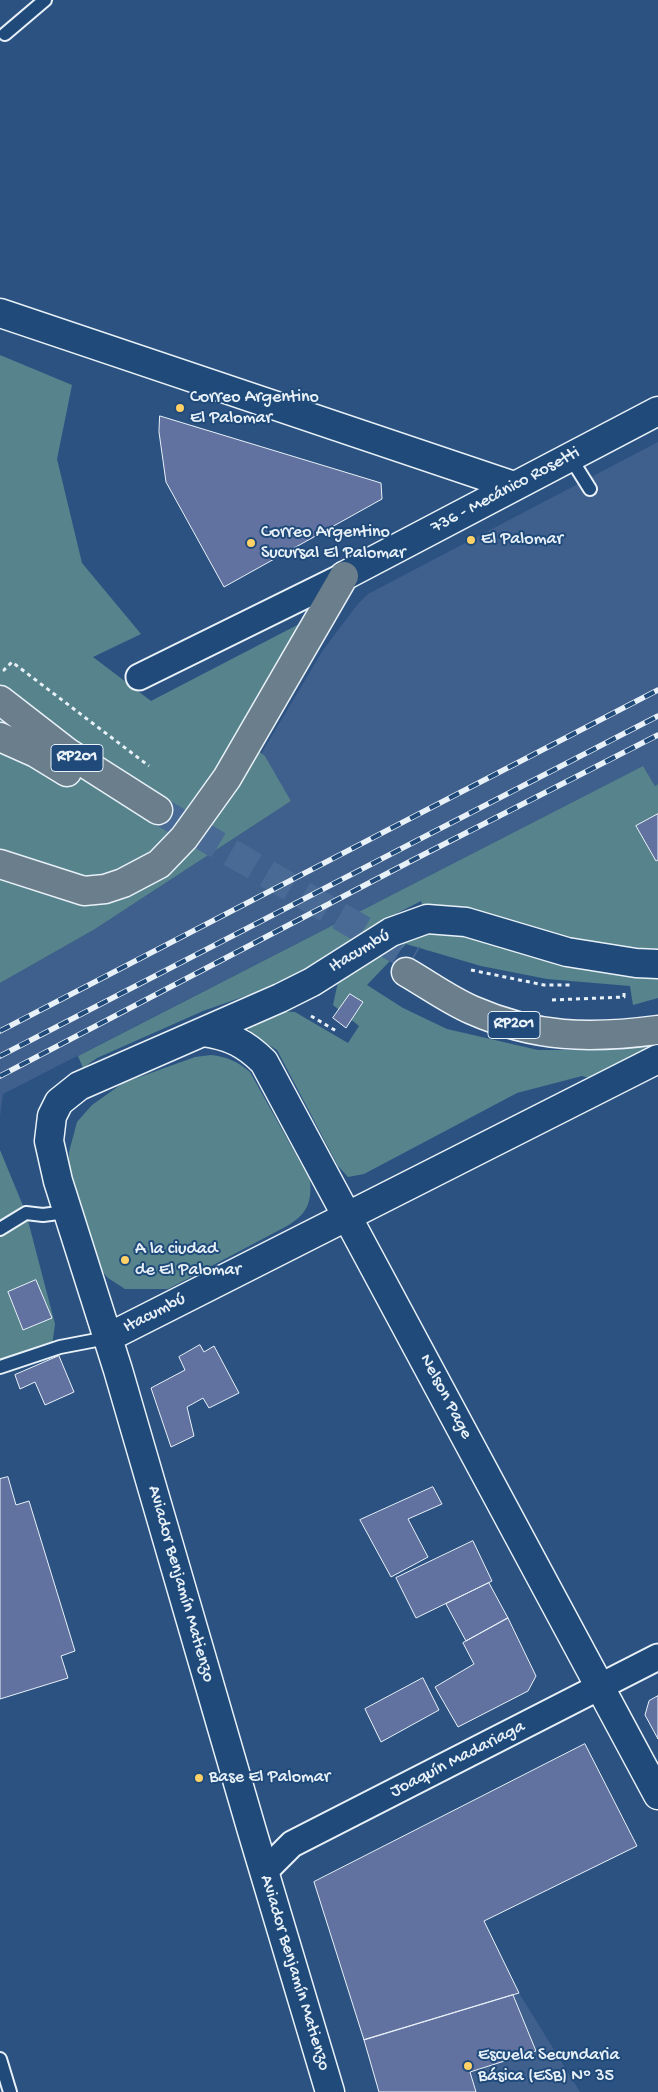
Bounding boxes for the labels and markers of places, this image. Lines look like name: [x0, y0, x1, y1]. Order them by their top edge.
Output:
place label: Correo Argentino El Palomar: [190, 387, 319, 429]
marker: Correo Argentino El Palomar: [174, 402, 186, 414]
place label: Correo Argentino Sucursal El Palomar: [261, 522, 405, 564]
place label: El Palomar: [481, 529, 563, 551]
marker: El Palomar: [465, 534, 477, 546]
marker: Correo Argentino Sucursal El Palomar: [245, 537, 257, 549]
place label: A la ciudad de El Palomar: [135, 1239, 241, 1282]
marker: A la ciudad de El Palomar: [119, 1254, 131, 1266]
place label: Base El Palomar: [209, 1767, 330, 1789]
marker: Base El Palomar: [193, 1772, 205, 1784]
place label: Escuela Secundaria Básica (ESB) Nº 35: [478, 2045, 619, 2088]
marker: Escuela Secundaria Básica (ESB) Nº 35: [462, 2060, 474, 2072]

